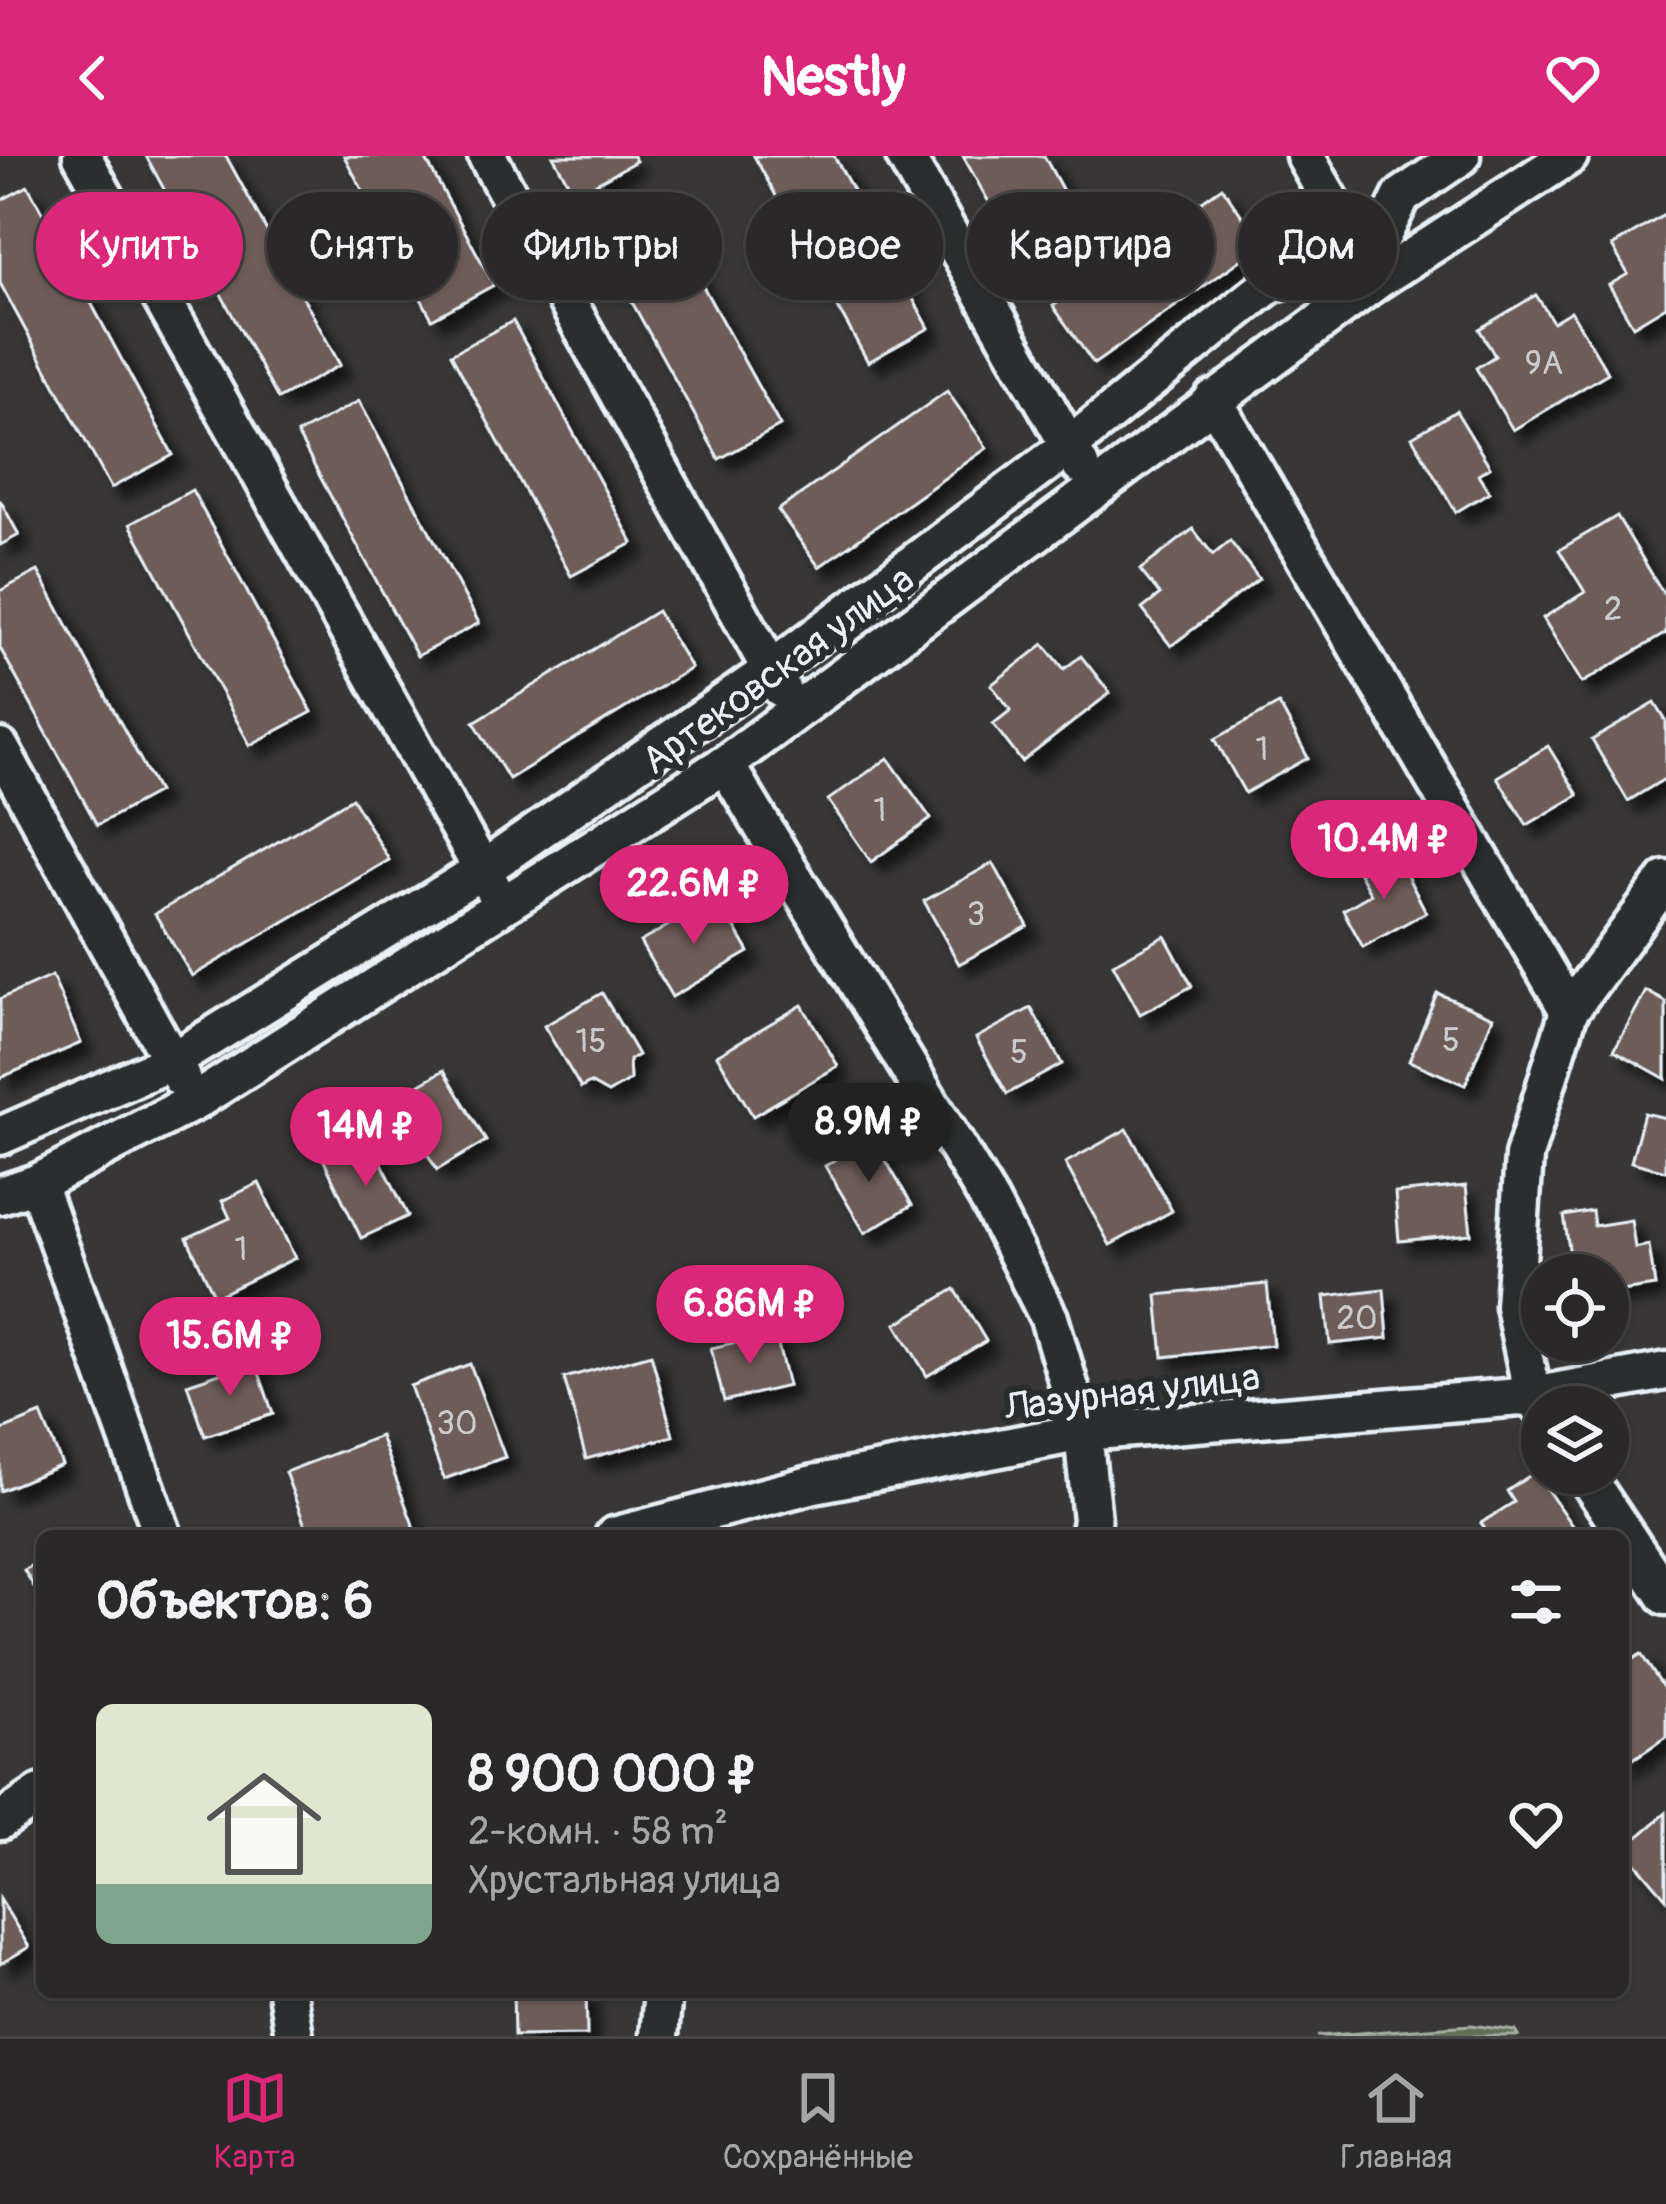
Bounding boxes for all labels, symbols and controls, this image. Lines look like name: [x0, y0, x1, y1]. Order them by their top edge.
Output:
text: Nestly: [761, 44, 905, 112]
icon: back: [60, 45, 126, 111]
icon: heart: [1540, 45, 1606, 111]
chip: Купить: [36, 192, 243, 300]
chip: Снять: [267, 192, 458, 300]
chip: Фильтры: [482, 192, 722, 300]
chip: Новое: [746, 192, 943, 300]
chip: Квартира: [967, 192, 1214, 300]
chip: Дом: [1238, 192, 1397, 300]
house number: 9А: [1525, 343, 1563, 384]
street label: Артековская улица: [632, 555, 924, 785]
house number: 2: [1604, 589, 1622, 630]
house number: 1: [1256, 729, 1268, 770]
house number: 1: [874, 790, 886, 831]
pin: 10.4M ₽: [1273, 800, 1495, 902]
text: 10.4M ₽: [1318, 814, 1451, 863]
pin: 22.6M ₽: [583, 845, 805, 947]
text: 22.6M ₽: [627, 859, 761, 908]
house number: 3: [967, 894, 985, 935]
house number: 5: [1442, 1020, 1460, 1061]
house number: 15: [576, 1021, 606, 1062]
house number: 5: [1010, 1032, 1028, 1073]
pin: 8.9M ₽: [771, 1083, 967, 1185]
pin: 14M ₽: [282, 1087, 450, 1189]
text: 8.9M ₽: [815, 1097, 923, 1146]
text: 14M ₽: [317, 1101, 415, 1150]
house number: 1: [235, 1229, 247, 1270]
map controls: [1521, 1254, 1629, 1494]
button: locate: [1521, 1254, 1629, 1362]
pin: 6.86M ₽: [639, 1265, 861, 1367]
text: 6.86M ₽: [683, 1279, 817, 1328]
pin: 15.6M ₽: [119, 1297, 341, 1399]
house number: 20: [1337, 1298, 1378, 1339]
text: 15.6M ₽: [166, 1311, 294, 1360]
street label: Лазурная улица: [1001, 1353, 1263, 1433]
button: layers: [1521, 1386, 1629, 1494]
house number: 30: [437, 1403, 477, 1444]
icon: filters: [1503, 1569, 1569, 1635]
text: Объектов: 6: [96, 1570, 373, 1634]
text: 8 900 000 ₽: [468, 1743, 758, 1807]
icon: home: [192, 1752, 336, 1896]
icon: heart: [1503, 1791, 1569, 1857]
text: 2-комн. · 58 m²: [468, 1807, 728, 1856]
text: Хрустальная улица: [468, 1856, 781, 1905]
tab: Карта: [214, 2065, 295, 2178]
tab: Сохранённые: [723, 2065, 913, 2178]
tab: Главная: [1340, 2065, 1452, 2178]

